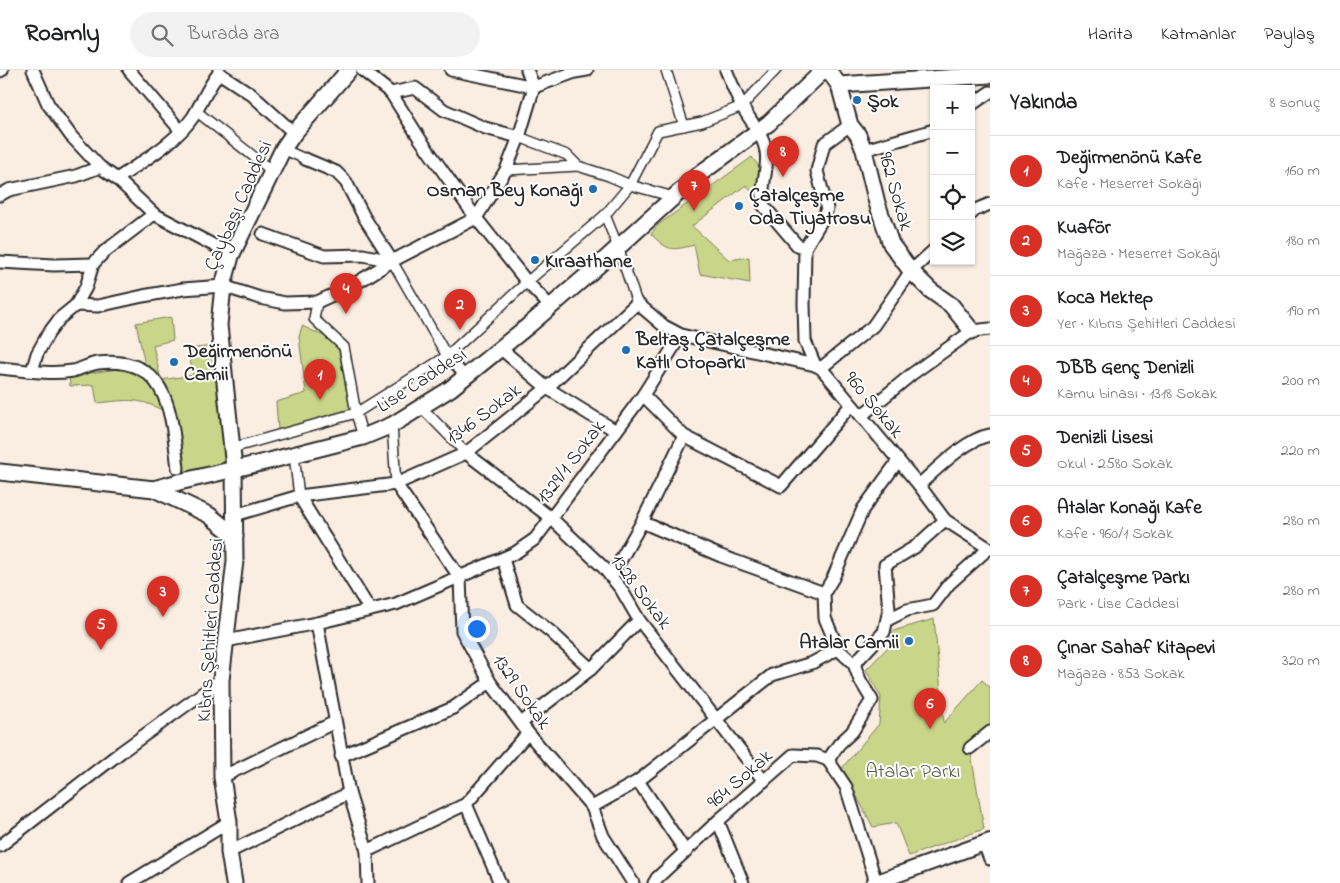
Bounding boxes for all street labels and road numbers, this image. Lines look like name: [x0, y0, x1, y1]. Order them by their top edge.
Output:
street label: Çaybaşı Caddesi: [198, 136, 281, 276]
street label: 962 Sokak: [870, 149, 920, 235]
street label: Lise Caddesi: [372, 341, 473, 421]
street label: 960 Sokak: [836, 366, 910, 446]
street label: 1346 Sokak: [441, 377, 528, 453]
street label: 1329/1 Sokak: [531, 414, 614, 511]
street label: Kıbrıs Şehitleri Caddesi: [191, 537, 232, 723]
street label: 1328 Sokak: [602, 549, 678, 637]
street label: 1329 Sokak: [484, 649, 558, 736]
street label: 964 Sokak: [701, 743, 780, 817]

